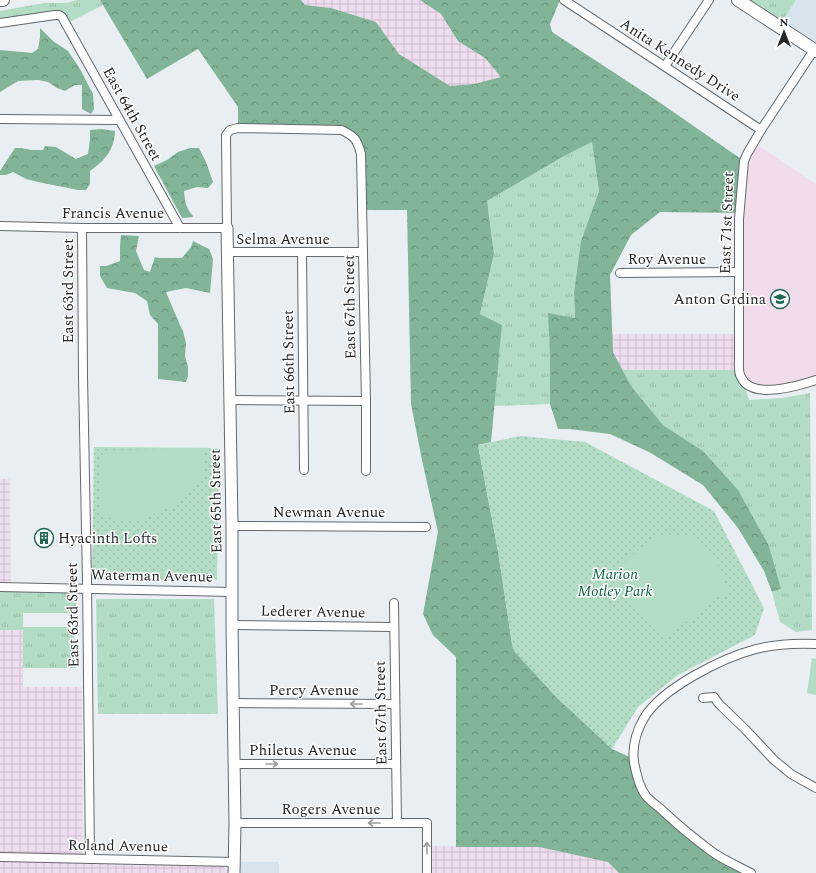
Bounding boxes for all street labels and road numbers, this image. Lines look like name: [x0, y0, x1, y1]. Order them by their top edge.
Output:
street label: Anita Kennedy Drive: [615, 12, 745, 108]
street label: East 64th Street: [97, 63, 167, 165]
street label: East 71st Street: [714, 171, 740, 275]
street label: Francis Avenue: [62, 202, 164, 225]
street label: Selma Avenue: [236, 228, 330, 251]
street label: East 63rd Street: [57, 239, 80, 343]
street label: Roy Avenue: [628, 248, 706, 271]
street label: East 67th Street: [338, 254, 362, 360]
street label: East 66th Street: [277, 309, 301, 415]
street label: East 65th Street: [204, 448, 228, 554]
street label: Newman Avenue: [273, 501, 385, 524]
street label: East 63rd Street: [61, 562, 85, 668]
street label: Waterman Avenue: [91, 563, 213, 589]
street label: Lederer Avenue: [260, 600, 366, 624]
street label: East 67th Street: [369, 660, 393, 766]
street label: Percy Avenue: [269, 679, 359, 702]
street label: Philetus Avenue: [249, 739, 357, 762]
street label: Rogers Avenue: [281, 798, 381, 821]
street label: Roland Avenue: [68, 834, 168, 858]

